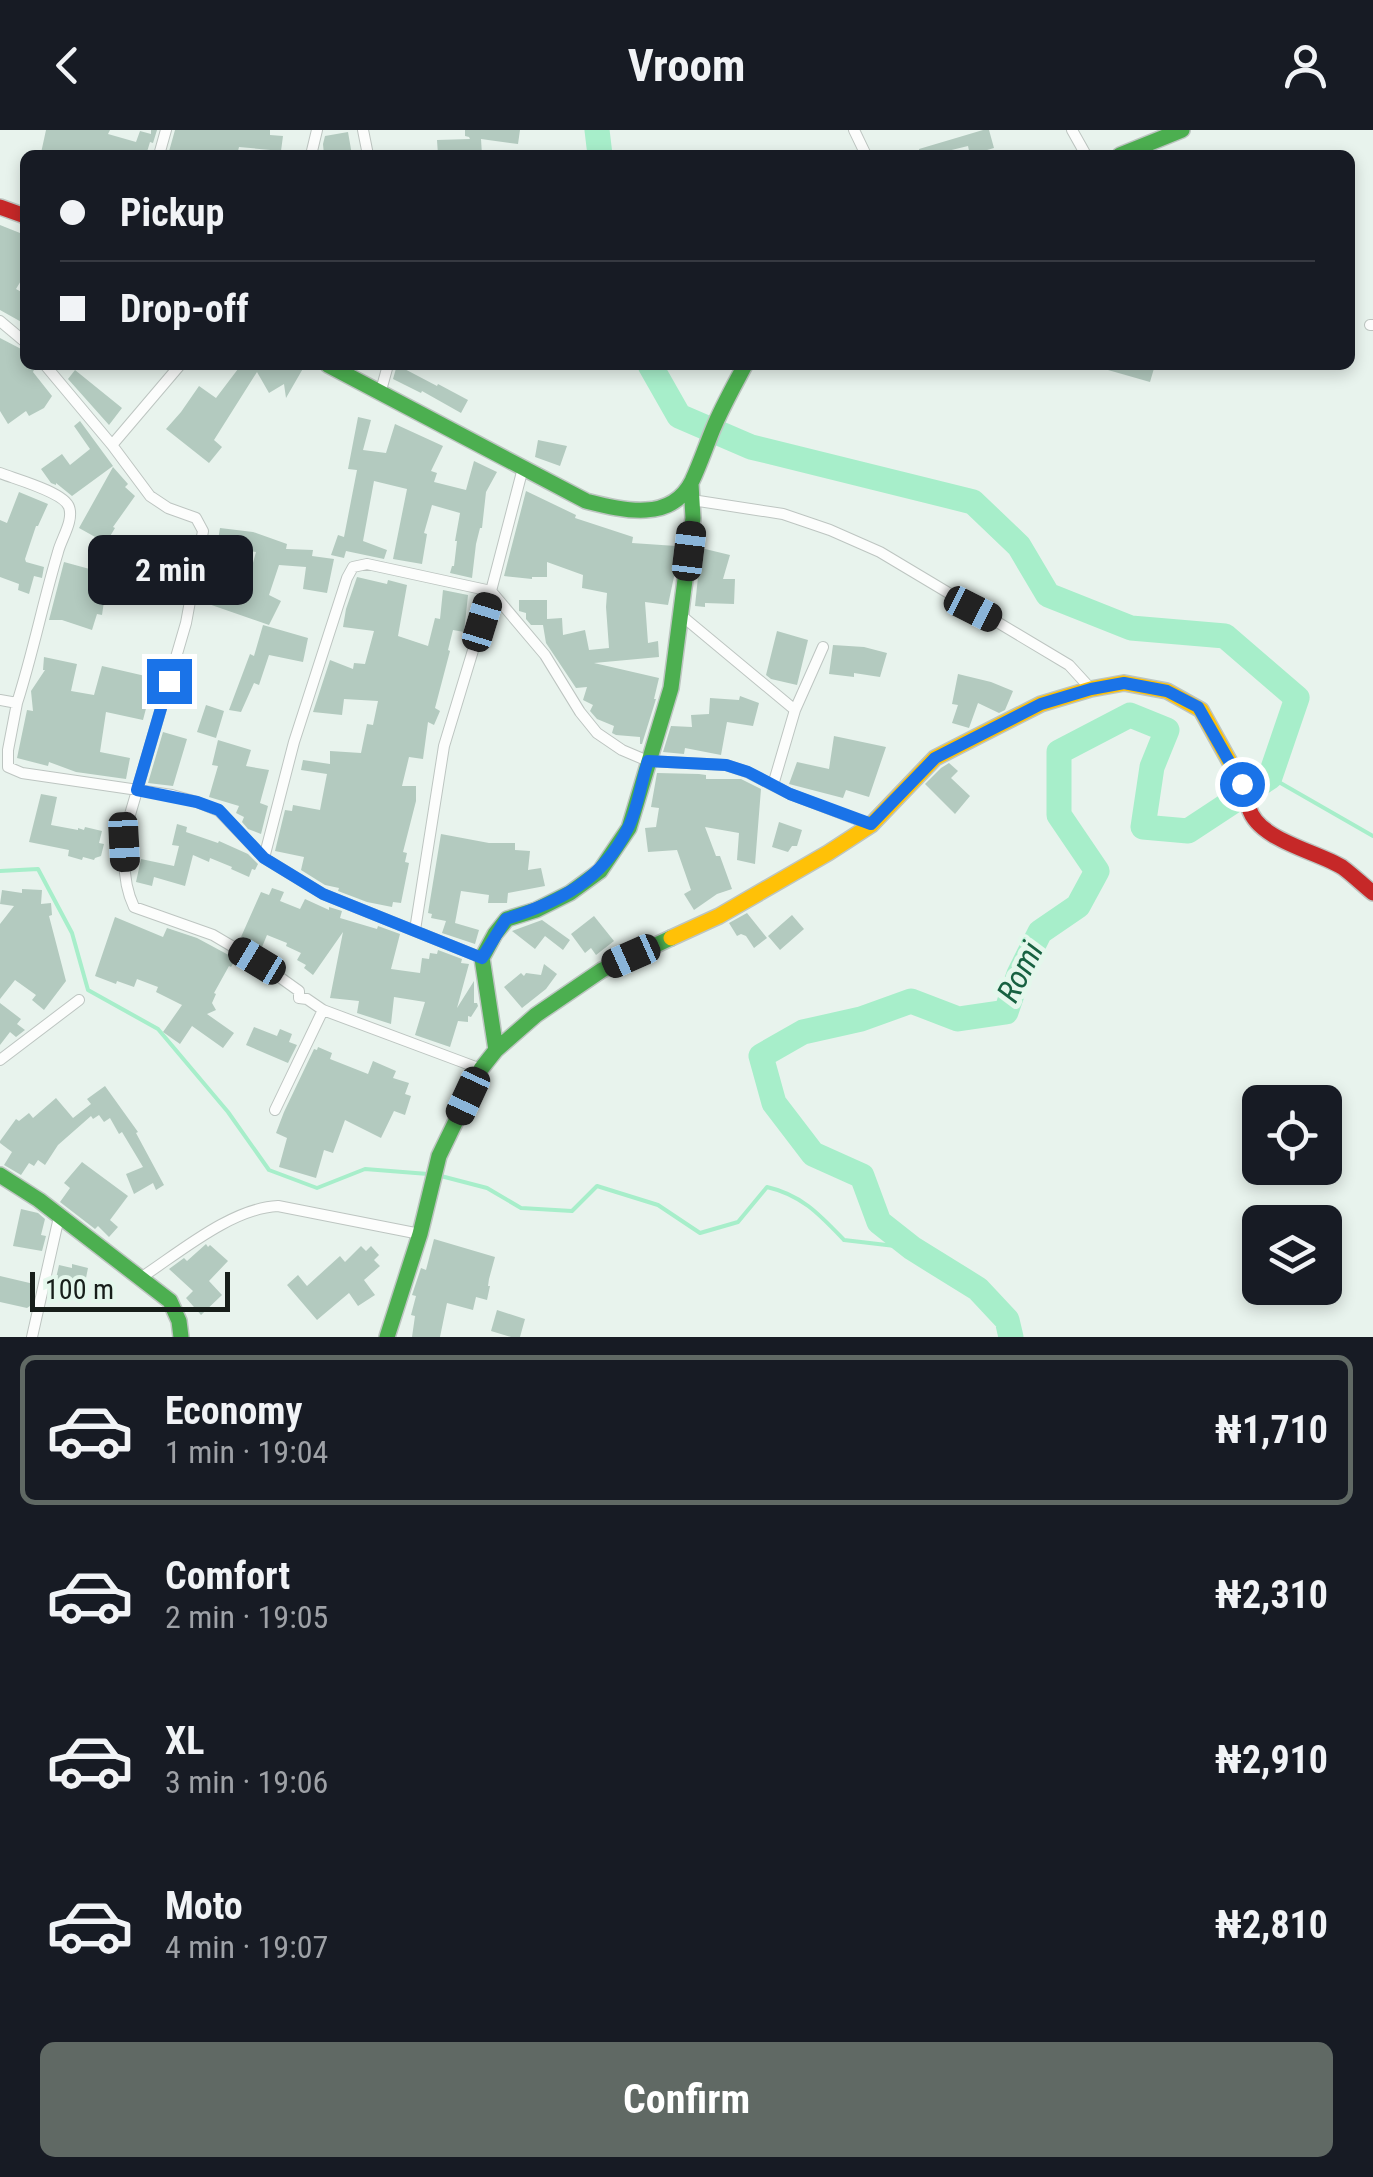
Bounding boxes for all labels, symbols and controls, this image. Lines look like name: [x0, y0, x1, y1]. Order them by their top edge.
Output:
icon: back: [40, 38, 95, 93]
icon: person: [1278, 38, 1333, 93]
text: Vroom: [628, 39, 745, 92]
text: Pickup: [120, 191, 224, 235]
text: Drop-off: [120, 287, 249, 331]
car: [670, 519, 708, 583]
callout: 2 min: [86, 536, 252, 606]
text: 2 min: [135, 551, 206, 589]
car: [939, 582, 1007, 636]
car: [459, 589, 505, 655]
route end: [147, 659, 192, 704]
route start: [1220, 762, 1265, 807]
car: [107, 811, 141, 873]
car: [597, 930, 665, 982]
car: [224, 933, 290, 989]
water label: Romi: [989, 935, 1052, 1008]
car: [442, 1062, 494, 1130]
map controls: [1242, 1085, 1342, 1305]
button: locate: [1242, 1085, 1342, 1185]
button: layers: [1242, 1205, 1342, 1305]
scale bar: [30, 1267, 230, 1312]
text: 100 m: [45, 1273, 114, 1306]
icon: car: [45, 1385, 135, 1475]
text: Economy: [165, 1389, 302, 1433]
text: ₦1,710: [1215, 1408, 1328, 1452]
text: 1 min · 19:04: [165, 1433, 328, 1471]
icon: car: [45, 1550, 135, 1640]
text: Comfort: [165, 1554, 290, 1598]
text: ₦2,310: [1215, 1573, 1328, 1617]
text: 2 min · 19:05: [165, 1598, 328, 1636]
icon: car: [45, 1715, 135, 1805]
text: XL: [165, 1719, 204, 1763]
text: ₦2,910: [1215, 1738, 1328, 1782]
text: 3 min · 19:06: [165, 1763, 328, 1801]
icon: car: [45, 1880, 135, 1970]
text: Moto: [165, 1884, 243, 1928]
text: ₦2,810: [1215, 1903, 1328, 1947]
text: 4 min · 19:07: [165, 1928, 328, 1966]
button: Confirm: [40, 2042, 1333, 2157]

